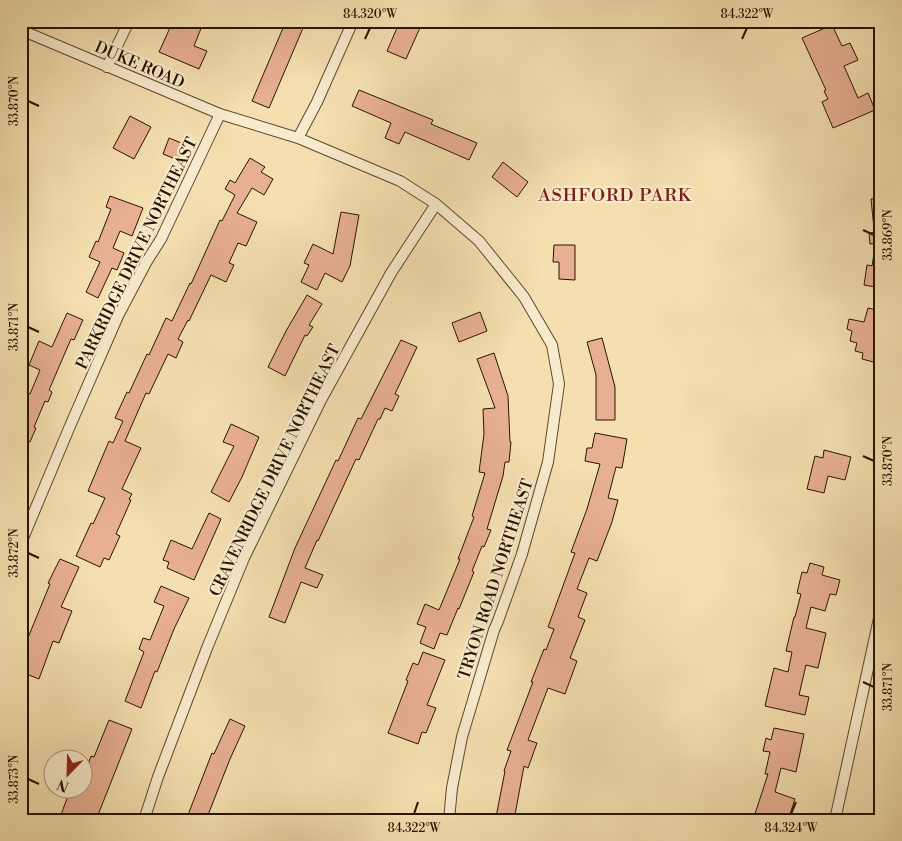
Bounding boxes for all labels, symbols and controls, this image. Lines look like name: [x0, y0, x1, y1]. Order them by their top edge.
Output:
text: 84.320°W: [343, 7, 398, 22]
text: 84.322°W: [721, 7, 775, 22]
street label: DUKE ROAD: [92, 37, 188, 93]
text: 33.870°N: [7, 76, 22, 126]
street label: PARKRIDGE DRIVE NORTHEAST: [72, 134, 202, 373]
district label: ASHFORD PARK: [537, 184, 693, 207]
text: 33.869°N: [881, 209, 896, 261]
text: 33.871°N: [7, 303, 22, 351]
street label: CRAVENRIDGE DRIVE NORTHEAST: [205, 341, 345, 600]
text: 33.870°N: [881, 436, 896, 486]
street label: TRYON ROAD NORTHEAST: [454, 476, 538, 682]
text: 33.872°N: [7, 528, 22, 578]
text: 33.871°N: [881, 663, 896, 711]
north arrow: [42, 748, 92, 798]
text: 33.873°N: [7, 754, 22, 804]
text: N: [55, 775, 72, 795]
text: 84.322°W: [388, 821, 442, 836]
text: 84.324°W: [764, 821, 819, 836]

